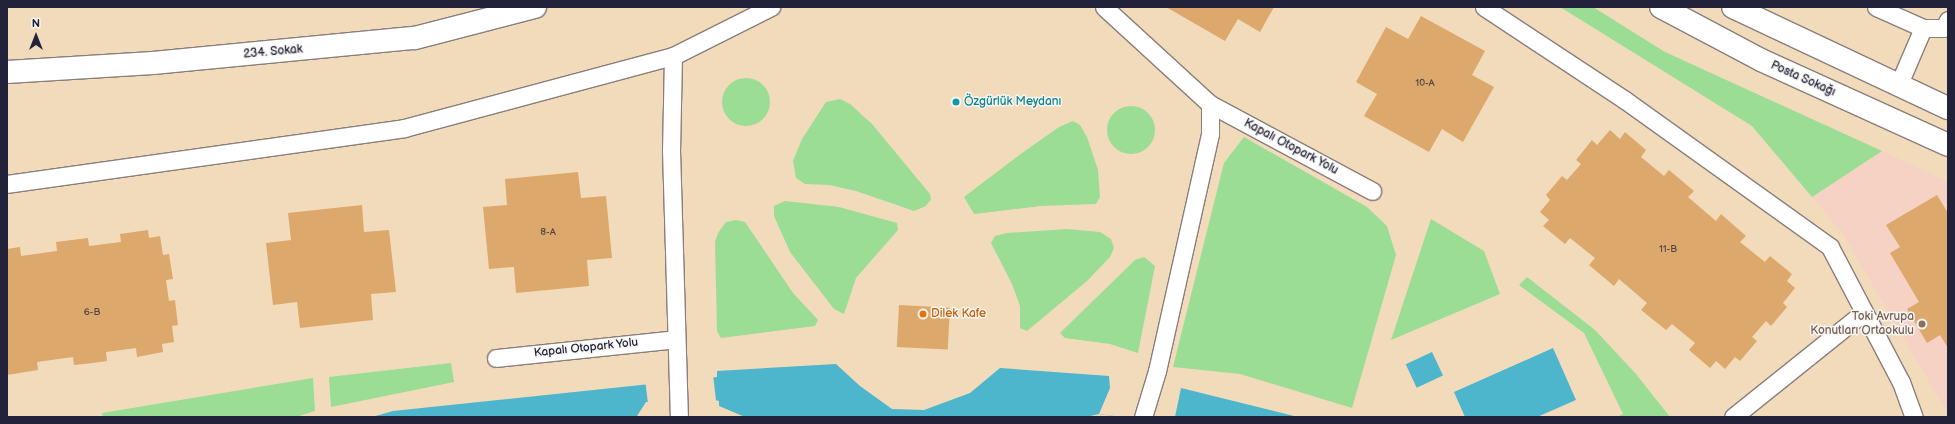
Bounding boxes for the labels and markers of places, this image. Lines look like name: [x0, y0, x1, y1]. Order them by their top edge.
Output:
place label: Özgürlük Meydanı: [964, 95, 1061, 109]
marker: Özgürlük Meydanı: [951, 97, 961, 107]
place label: Dilek Kafe: [931, 307, 986, 321]
marker: Dilek Kafe: [918, 309, 928, 319]
place label: Toki Avrupa Konutları Ortaokulu: [1810, 310, 1914, 338]
marker: Toki Avrupa Konutları Ortaokulu: [1917, 319, 1927, 329]

